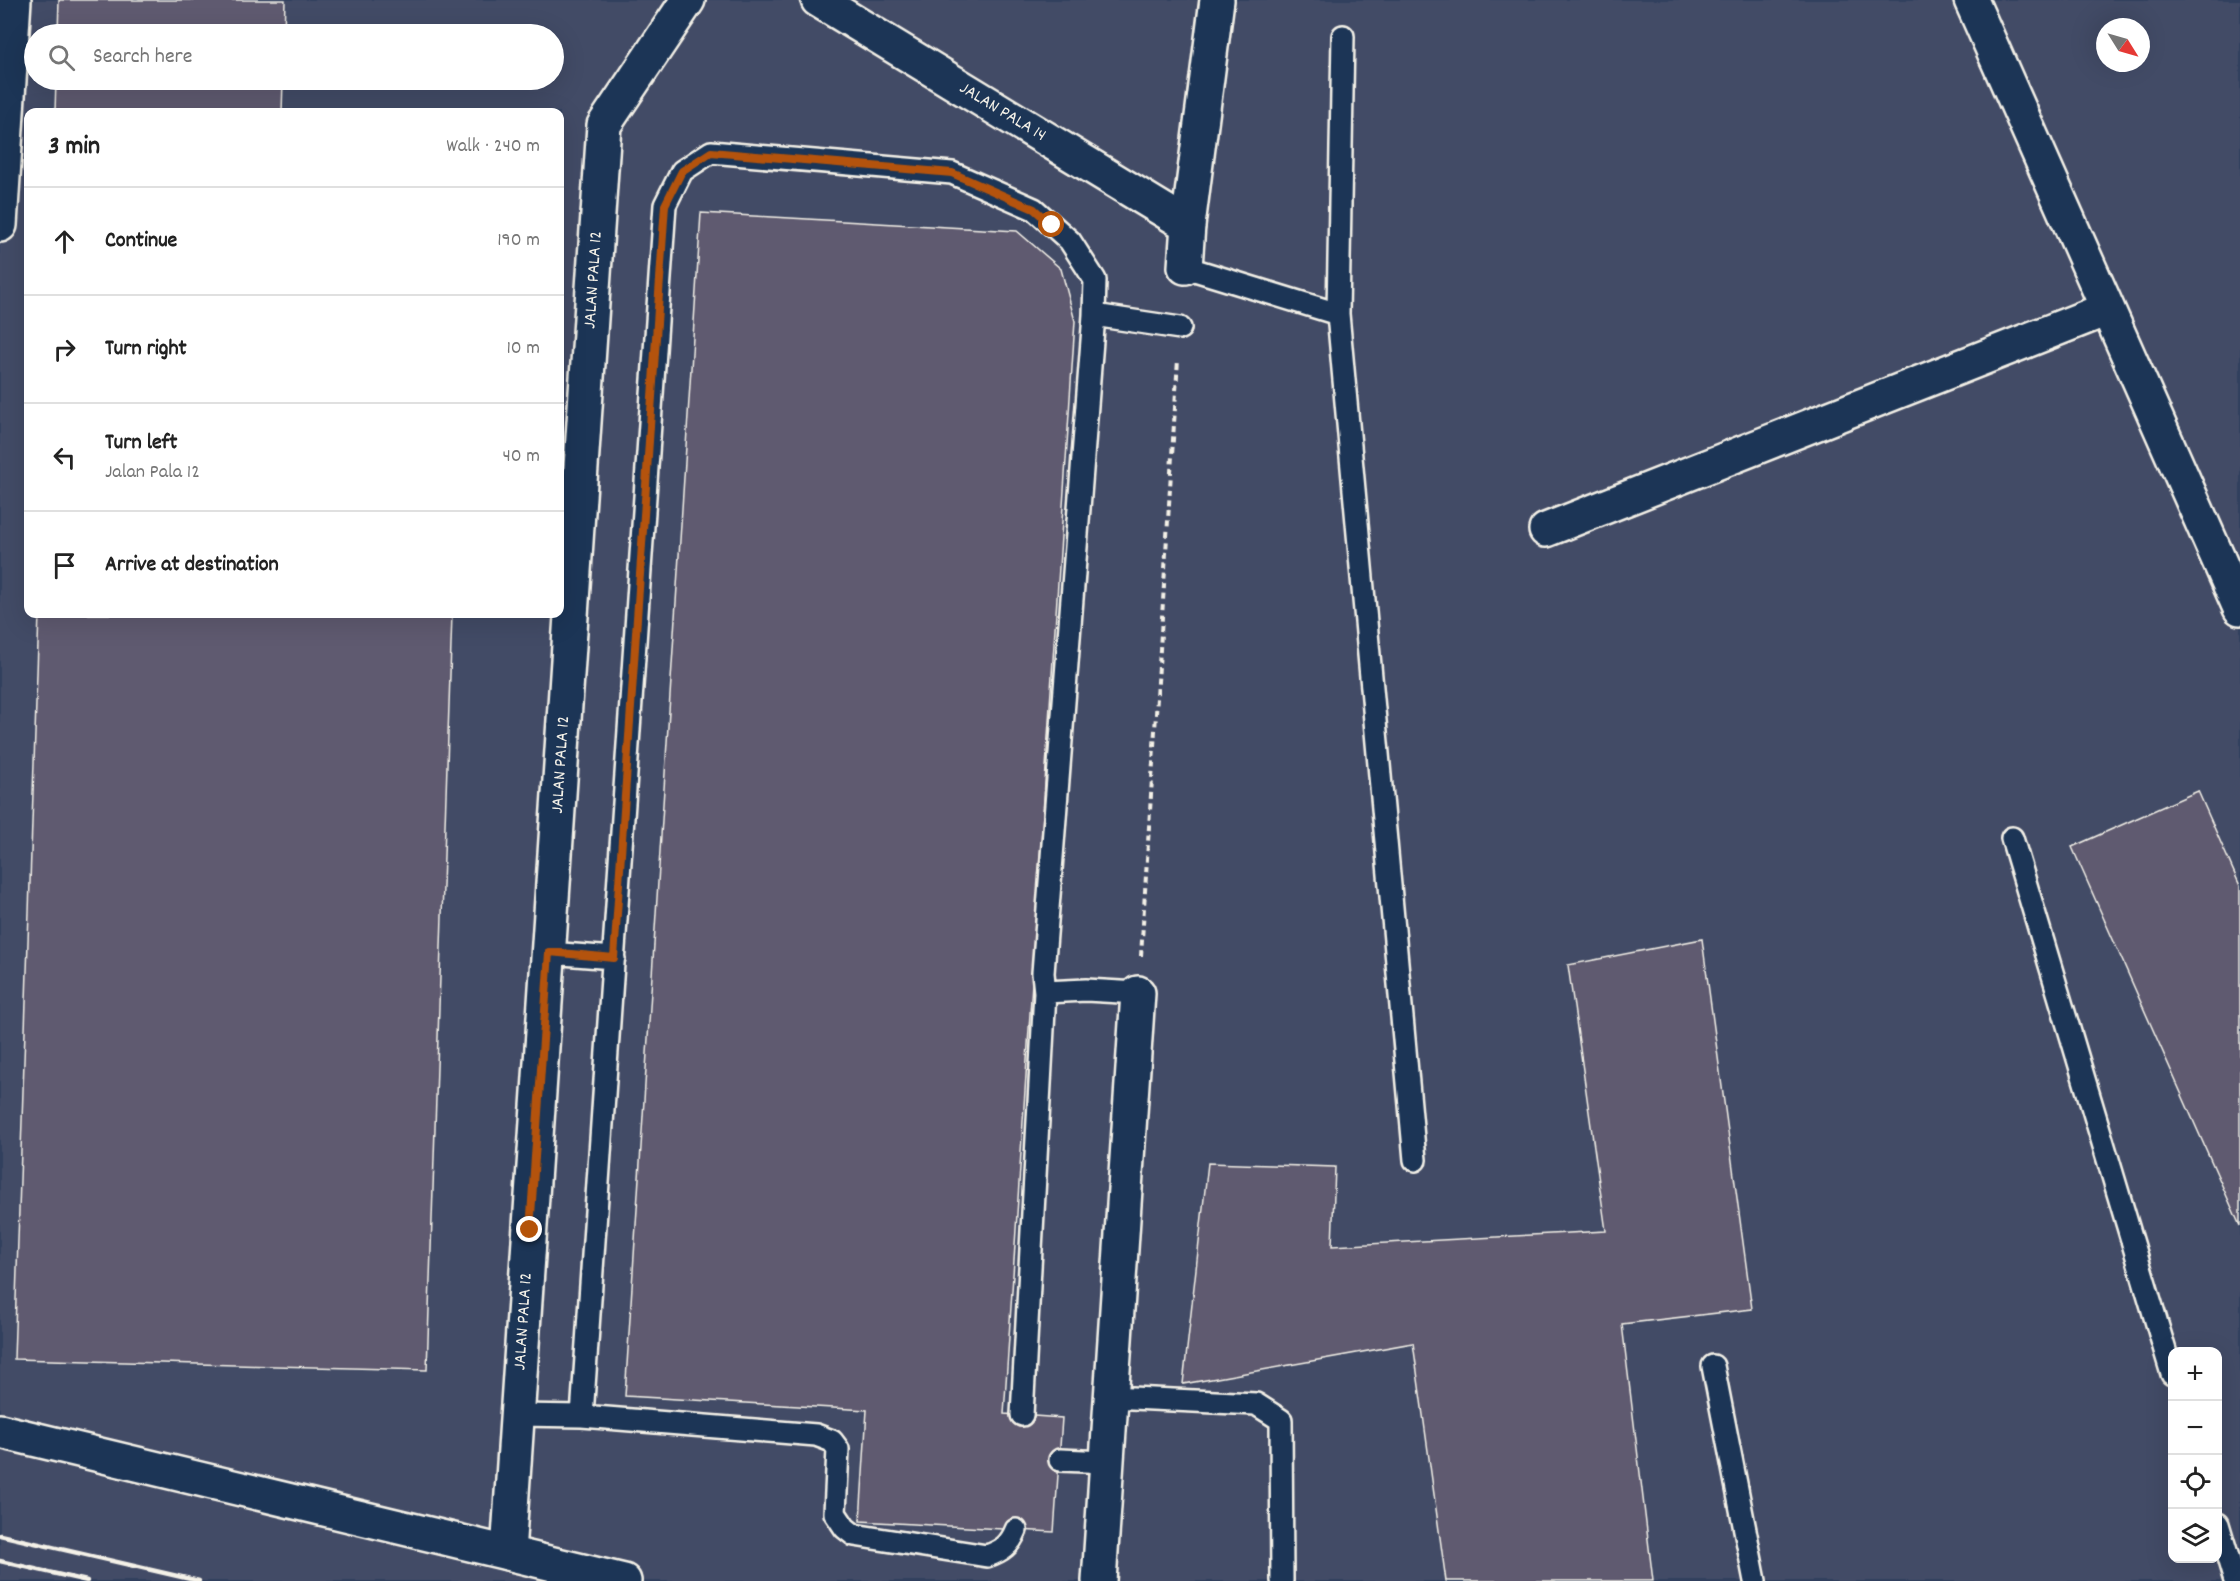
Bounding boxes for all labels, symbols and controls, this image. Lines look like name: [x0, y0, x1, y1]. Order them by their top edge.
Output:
north arrow: [2096, 18, 2150, 72]
search box: [24, 24, 564, 90]
icon: search: [45, 41, 78, 74]
text: Search here: [93, 42, 192, 73]
street label: JALAN PALA 14: [954, 76, 1051, 148]
text: 3 min: [48, 129, 100, 166]
text: Walk · 240 m: [446, 133, 540, 161]
route start: [1038, 211, 1064, 237]
icon: ahead: [48, 225, 81, 258]
text: Continue: [105, 226, 177, 257]
text: 190 m: [497, 227, 540, 255]
street label: JALAN PALA 12: [578, 230, 609, 330]
icon: right: [48, 333, 81, 366]
text: Turn right: [105, 334, 187, 365]
text: 10 m: [506, 335, 540, 363]
text: Turn left: [105, 428, 177, 459]
icon: left: [48, 441, 81, 474]
text: 40 m: [502, 443, 540, 471]
text: Jalan Pala 12: [105, 459, 200, 487]
icon: arrive: [48, 549, 81, 582]
text: Arrive at destination: [105, 550, 279, 581]
street label: JALAN PALA 12: [545, 715, 577, 814]
route end: [516, 1216, 542, 1242]
street label: JALAN PALA 12: [508, 1272, 539, 1371]
map controls: [2168, 1347, 2222, 1563]
button: +: [2168, 1347, 2222, 1401]
button: −: [2168, 1401, 2222, 1455]
button: locate: [2168, 1455, 2222, 1509]
button: layers: [2168, 1509, 2222, 1563]

